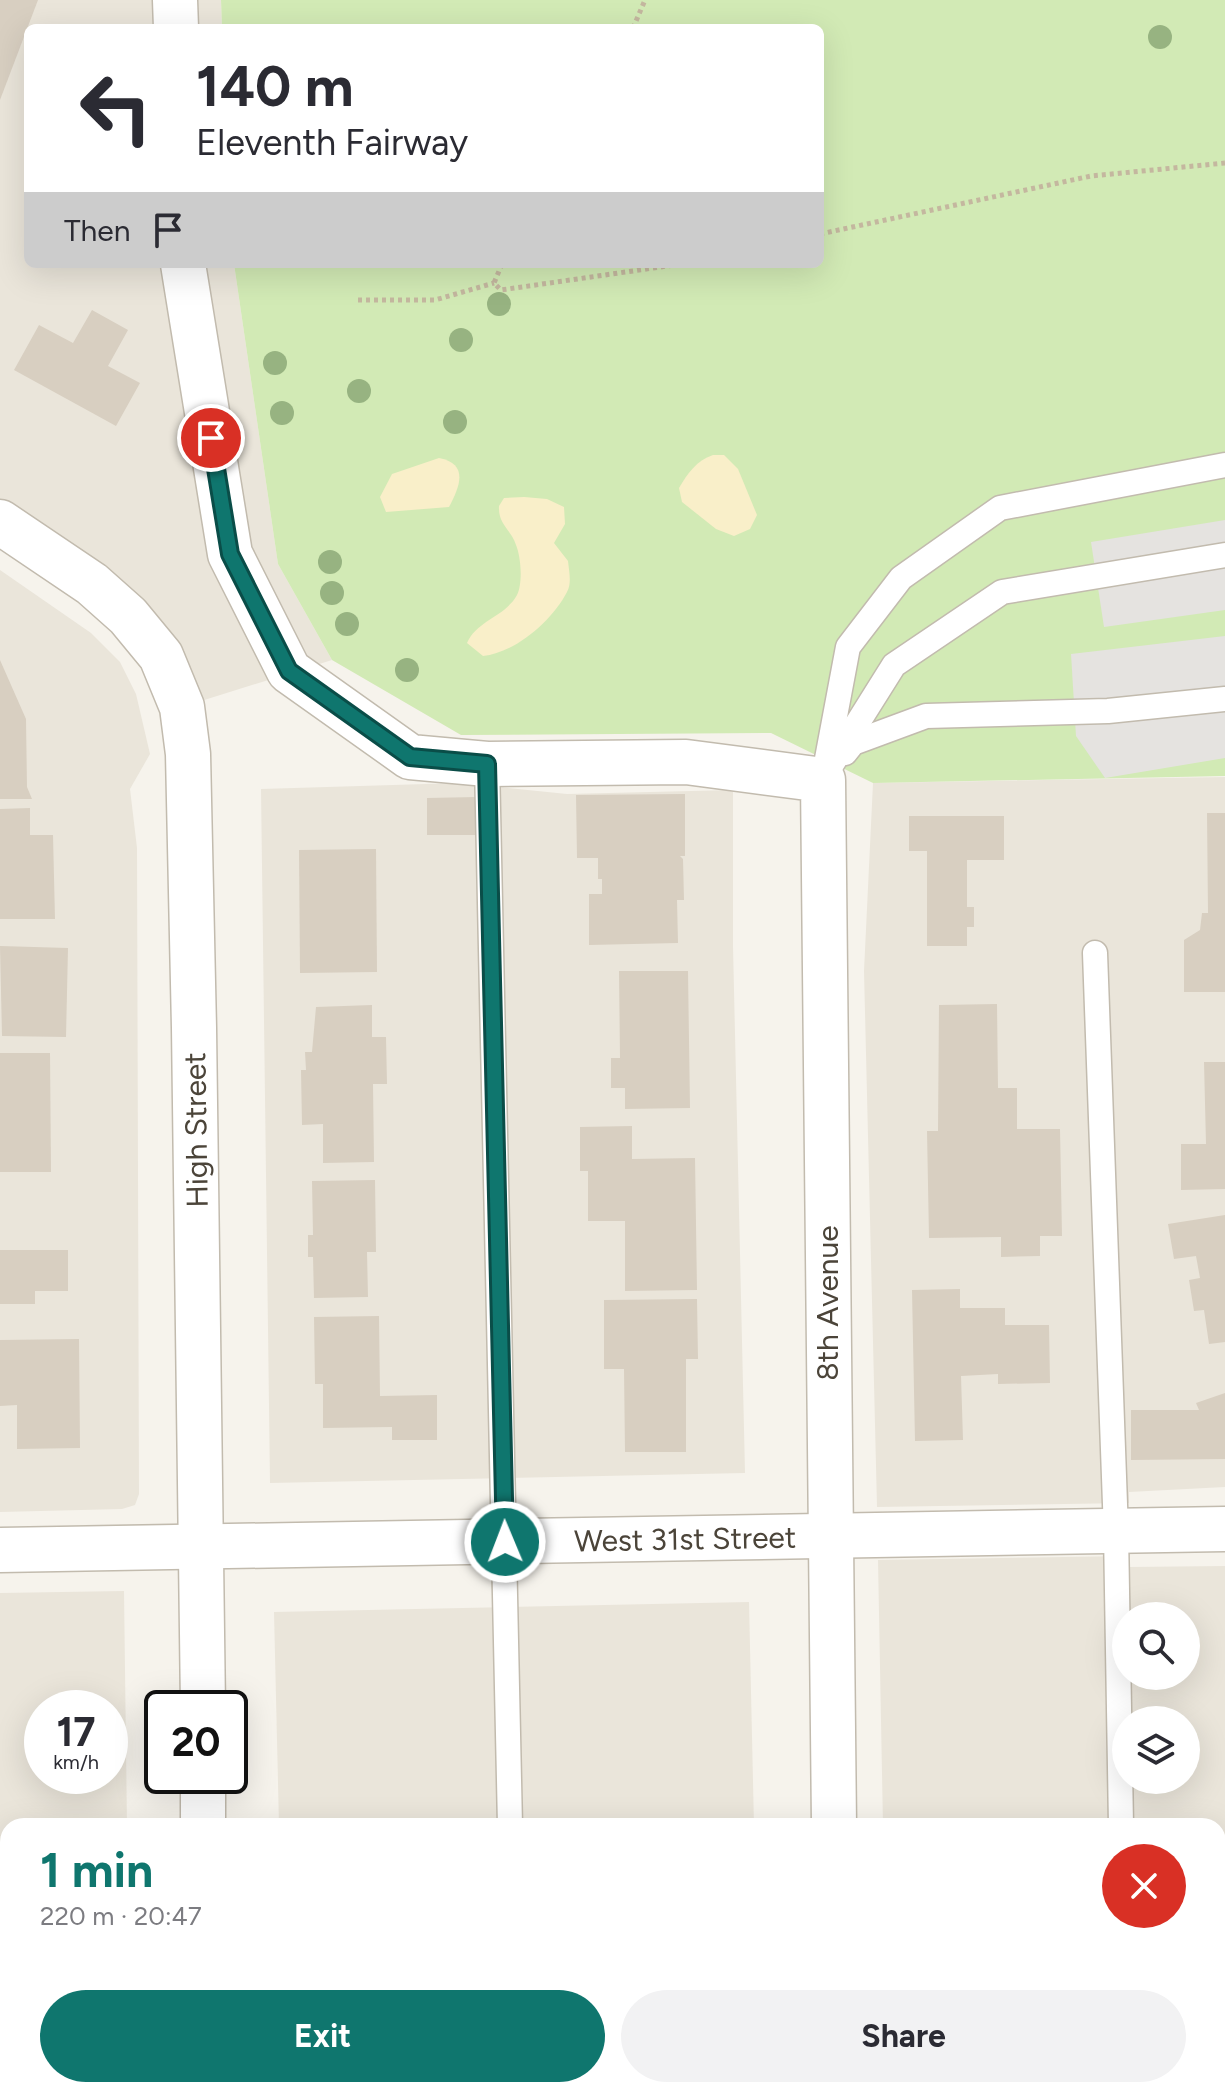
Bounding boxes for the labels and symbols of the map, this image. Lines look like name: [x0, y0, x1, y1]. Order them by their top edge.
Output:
pin: [177, 404, 245, 472]
street label: High Street: [176, 1052, 216, 1208]
street label: 8th Avenue: [809, 1225, 846, 1381]
position arrow: [463, 1500, 547, 1584]
street label: West 31st Street: [574, 1519, 796, 1559]
speed limit sign: 20: [144, 1690, 248, 1794]

